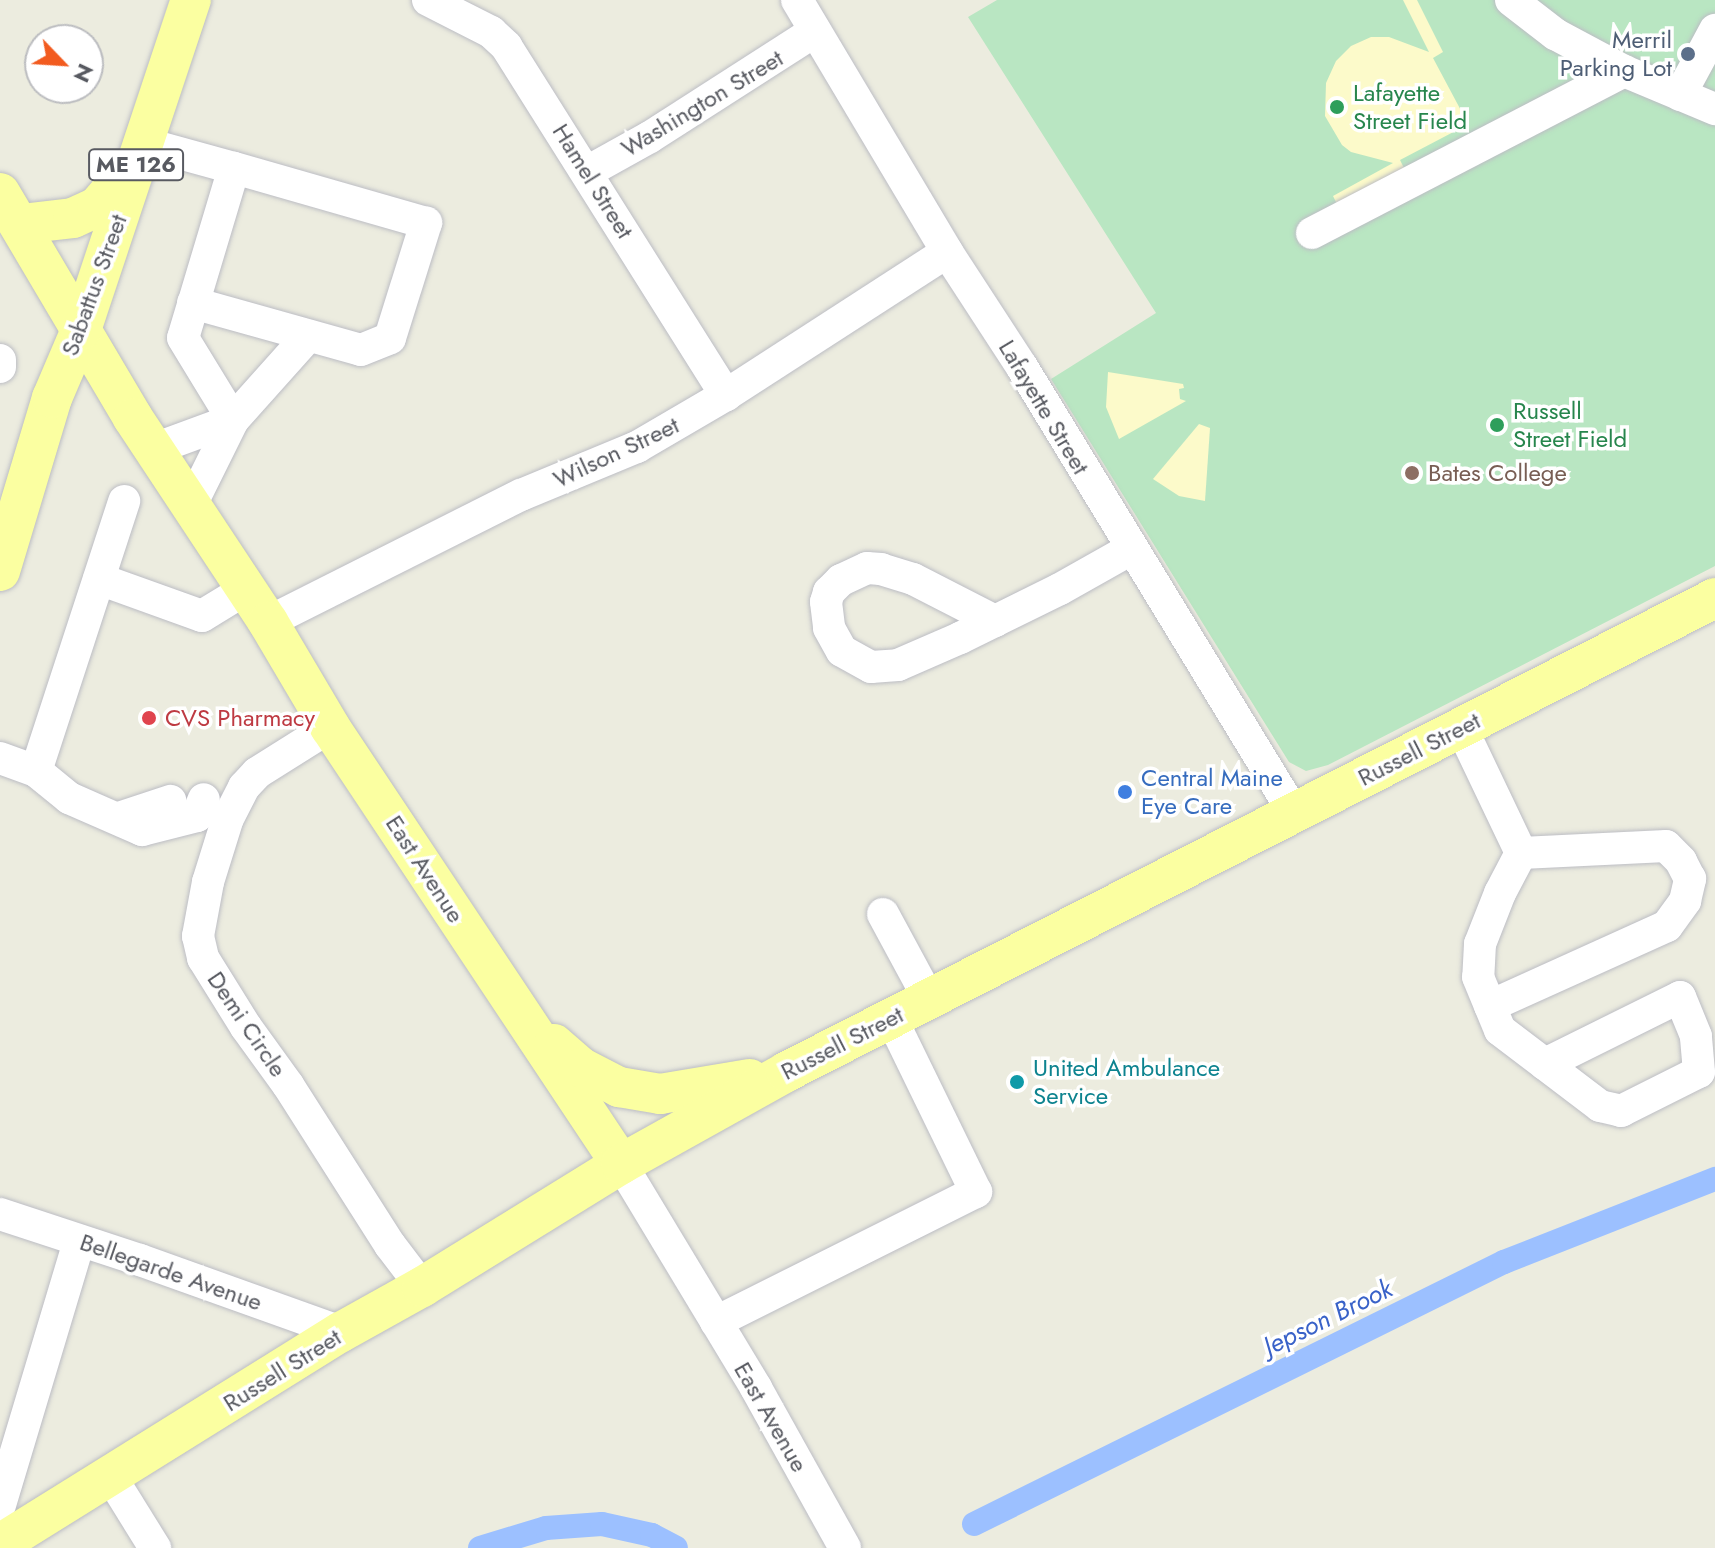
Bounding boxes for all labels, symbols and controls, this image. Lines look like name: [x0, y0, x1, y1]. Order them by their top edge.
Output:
north arrow: [24, 24, 104, 104]
place label: Merril Parking Lot: [1560, 26, 1672, 82]
street label: Washington Street: [616, 43, 788, 163]
marker: Merril Parking Lot: [1679, 45, 1697, 63]
text: N: [66, 59, 102, 88]
place label: Lafayette Street Field: [1353, 79, 1467, 135]
marker: Lafayette Street Field: [1328, 98, 1346, 116]
street label: Hamel Street: [546, 118, 640, 244]
road number: ME 126: [88, 147, 184, 183]
street label: Sabattus Street: [55, 210, 133, 360]
street label: Lafayette Street: [993, 335, 1095, 479]
place label: Russell Street Field: [1513, 397, 1627, 453]
street label: Wilson Street: [549, 410, 683, 494]
marker: Russell Street Field: [1488, 416, 1506, 434]
place label: Bates College: [1428, 459, 1567, 487]
marker: Bates College: [1403, 464, 1421, 482]
place label: CVS Pharmacy: [165, 704, 315, 732]
street label: Russell Street: [1353, 706, 1485, 792]
marker: CVS Pharmacy: [140, 709, 158, 727]
place label: Central Maine Eye Care: [1141, 764, 1283, 820]
marker: Central Maine Eye Care: [1116, 783, 1134, 801]
street label: East Avenue: [380, 810, 470, 928]
street label: Demi Circle: [201, 966, 293, 1082]
street label: Russell Street: [776, 1000, 908, 1086]
place label: United Ambulance Service: [1033, 1054, 1220, 1110]
marker: United Ambulance Service: [1008, 1073, 1026, 1091]
street label: Bellegarde Avenue: [76, 1227, 266, 1317]
water label: Jepson Brook: [1258, 1273, 1398, 1363]
street label: Russell Street: [218, 1322, 346, 1418]
street label: East Avenue: [728, 1357, 814, 1477]

